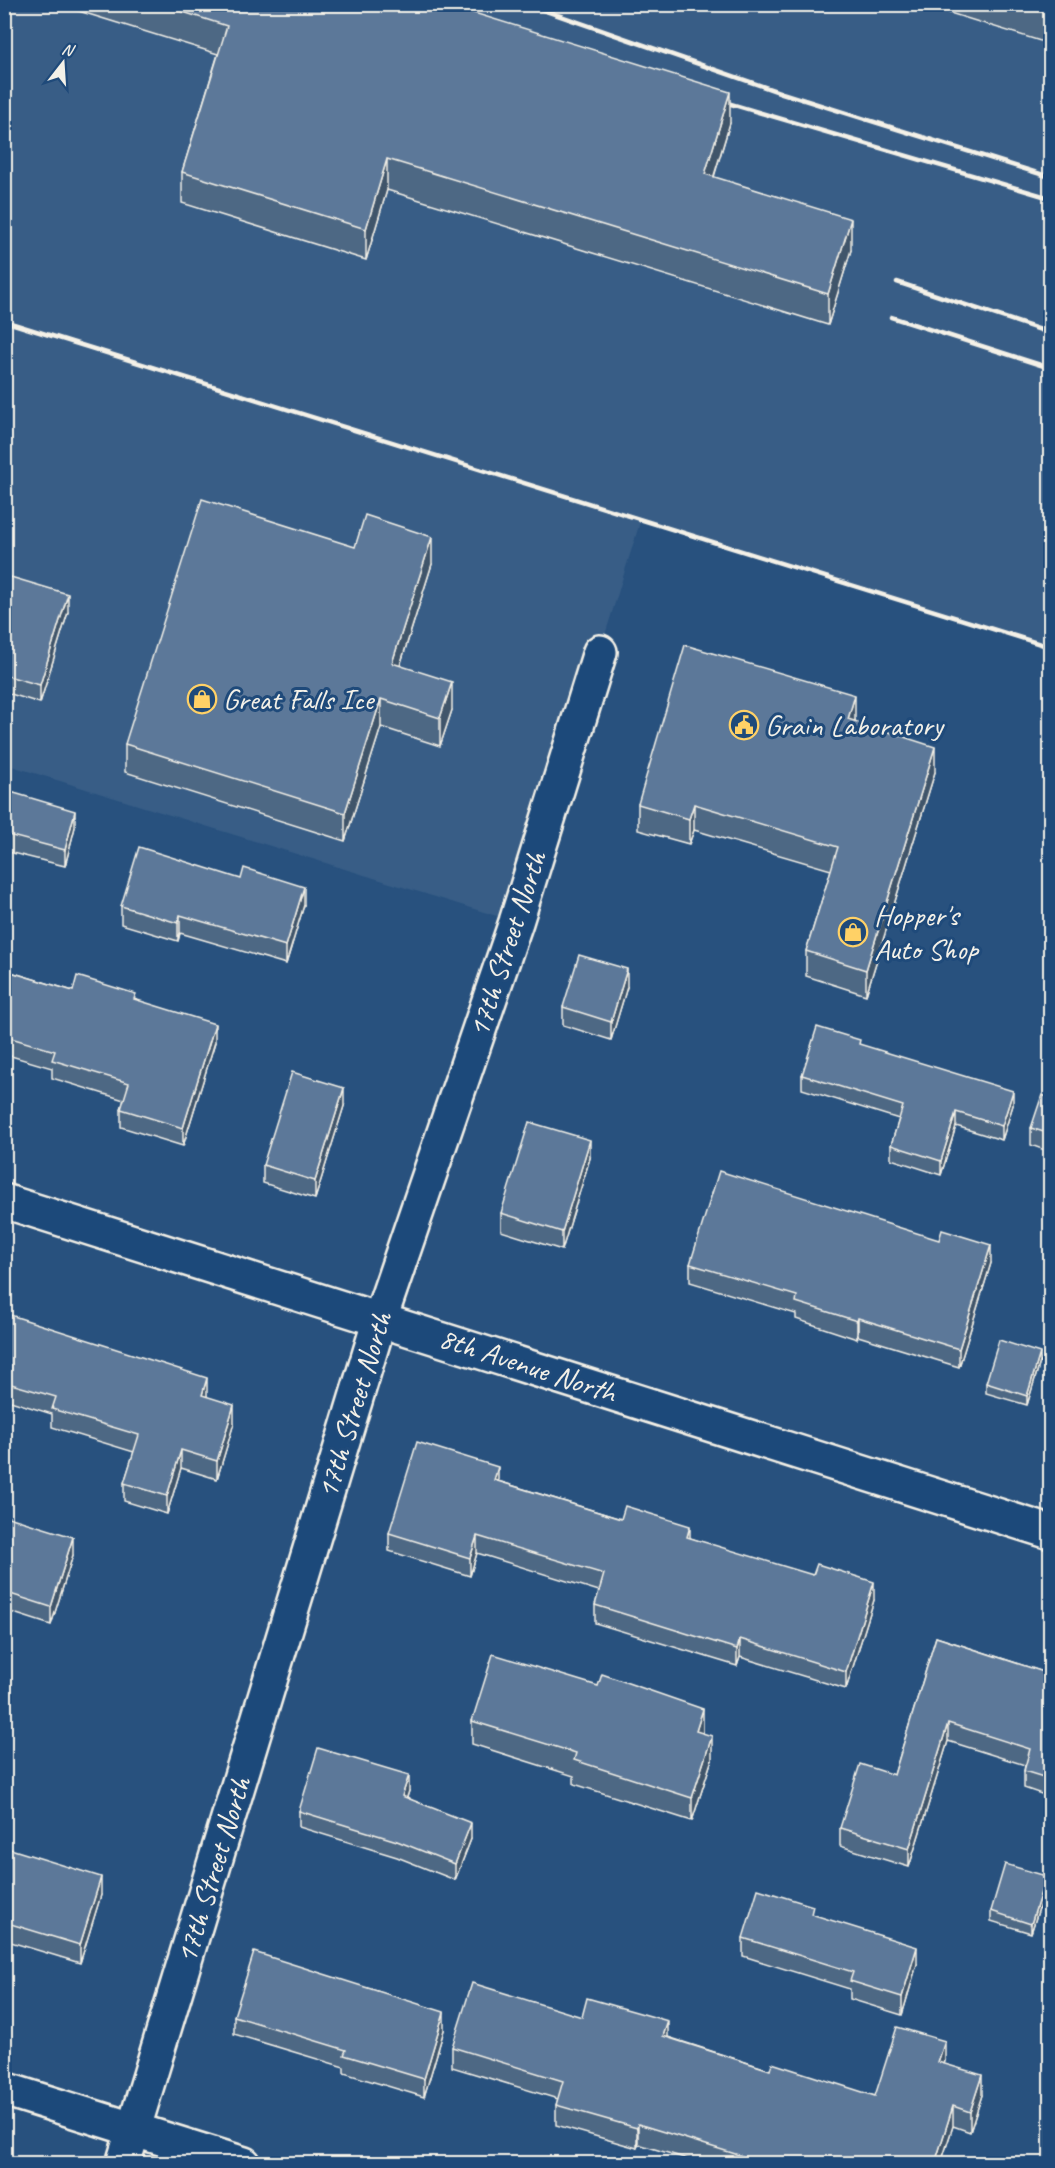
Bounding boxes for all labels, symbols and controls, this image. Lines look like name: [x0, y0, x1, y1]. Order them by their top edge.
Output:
north arrow: [33, 33, 93, 93]
text: N: [59, 39, 78, 62]
place label: Great Falls Ice: [223, 680, 376, 718]
shop icon: Great Falls Ice: [186, 683, 218, 715]
place label: Grain Laboratory: [765, 706, 946, 744]
public building icon: Grain Laboratory: [728, 709, 760, 741]
street label: 17th Street North: [459, 845, 555, 1042]
place label: Hopper's Auto Shop: [874, 896, 979, 968]
shop icon: Hopper's Auto Shop: [837, 916, 869, 948]
street label: 17th Street North: [308, 1306, 401, 1503]
street label: 8th Avenue North: [435, 1319, 623, 1412]
street label: 17th Street North: [167, 1771, 260, 1968]

